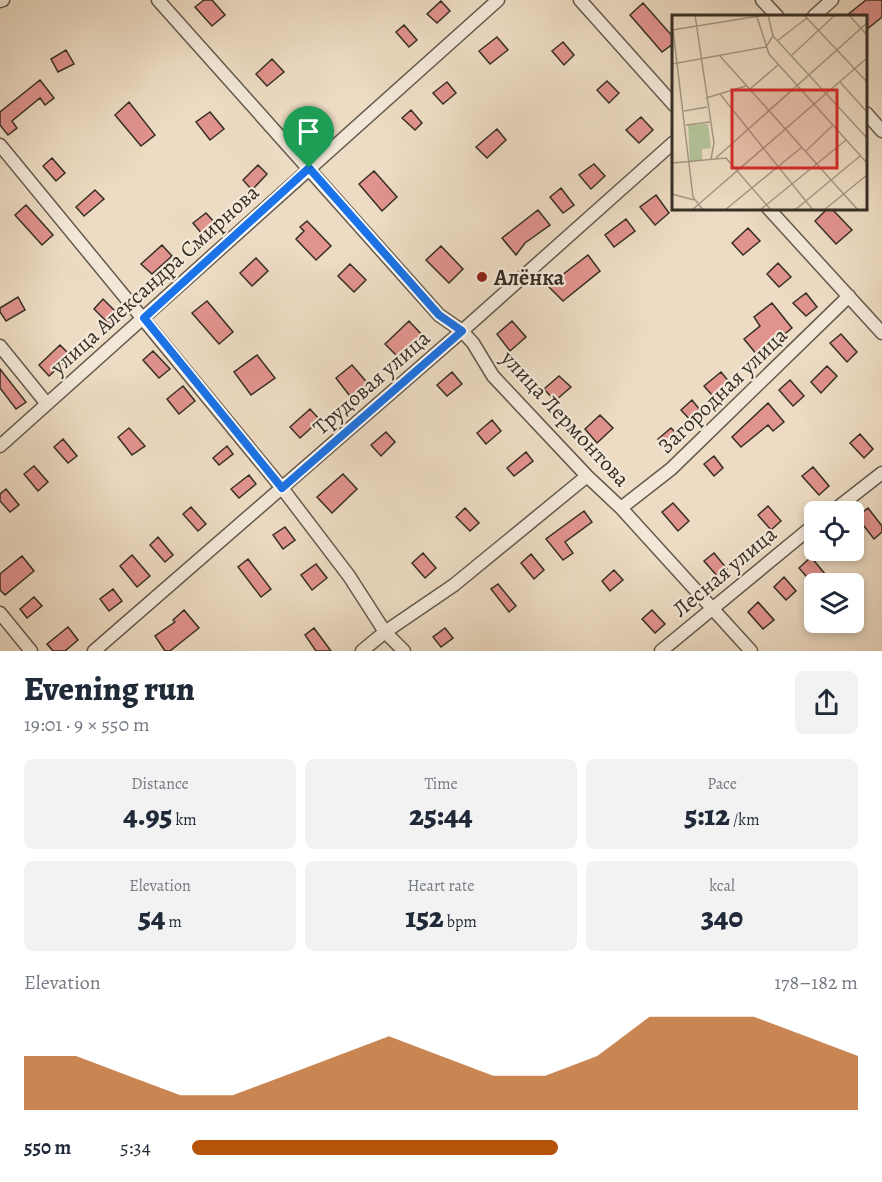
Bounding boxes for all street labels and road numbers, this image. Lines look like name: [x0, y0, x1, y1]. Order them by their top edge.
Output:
street label: улица Александра Смирнова: [43, 177, 266, 382]
street label: Загородная улица: [651, 320, 795, 460]
street label: Трудовая улица: [307, 323, 437, 442]
street label: улица Лермонтова: [494, 343, 637, 494]
street label: Лесная улица: [666, 519, 784, 624]

